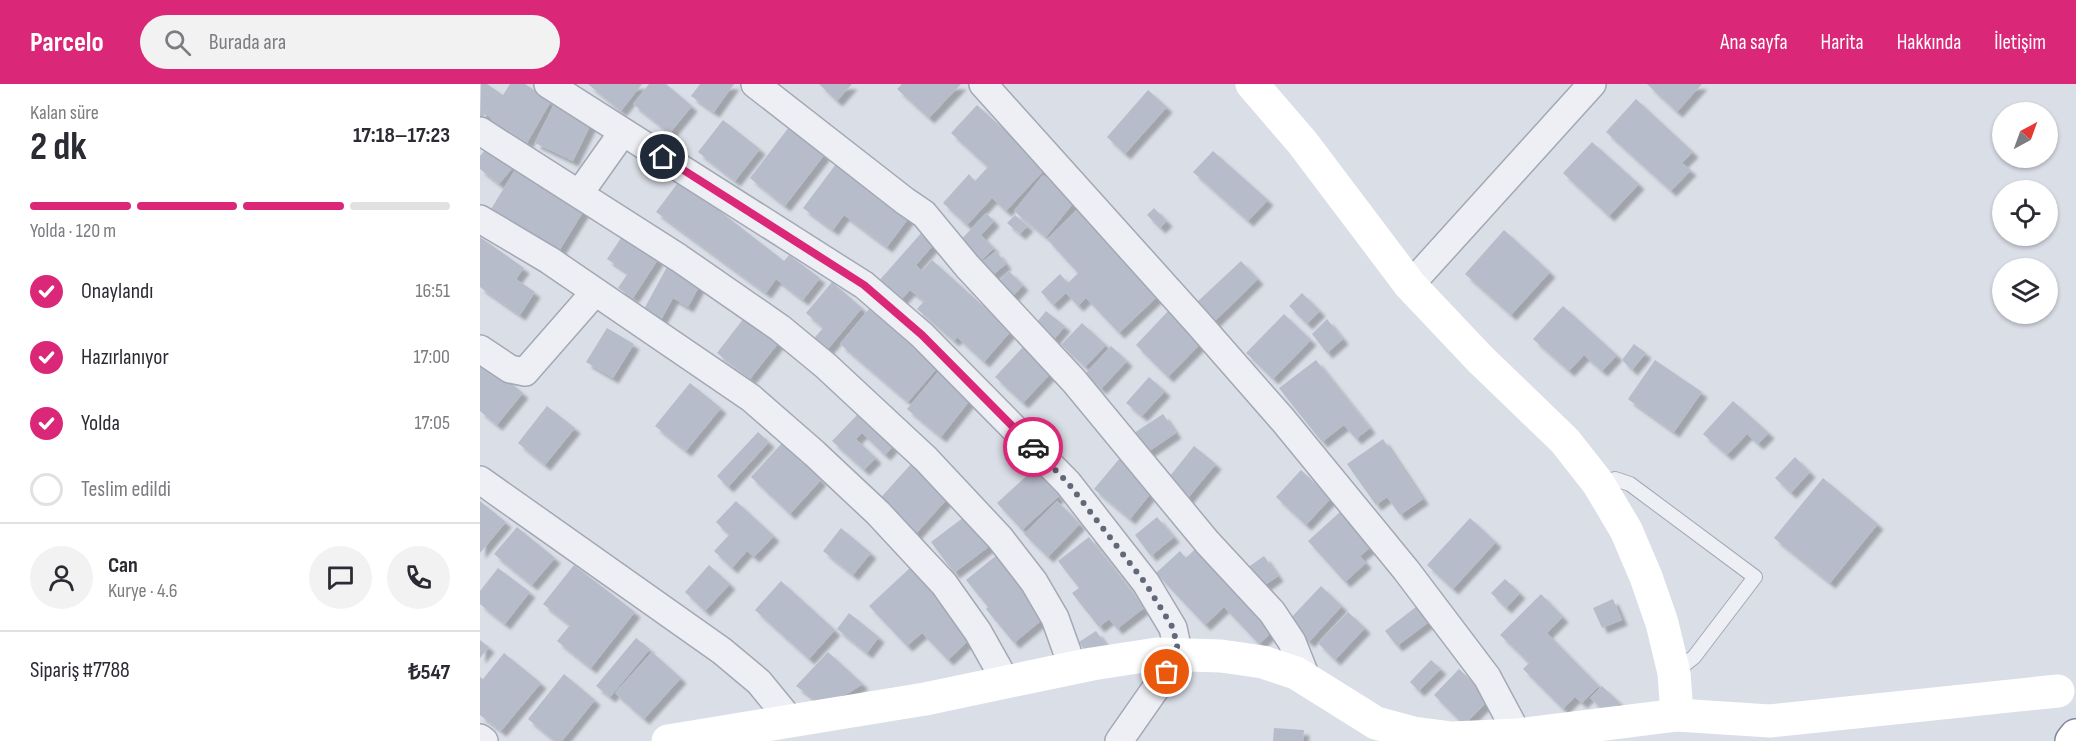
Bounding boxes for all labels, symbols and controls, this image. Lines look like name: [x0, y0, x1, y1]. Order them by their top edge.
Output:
search box: [140, 15, 560, 69]
text: Parcelo: [30, 26, 104, 59]
icon: search: [161, 26, 194, 59]
text: Burada ara: [209, 29, 286, 56]
text: Ana sayfa: [1720, 30, 1788, 55]
text: Harita: [1821, 30, 1864, 55]
text: Hakkında: [1897, 30, 1961, 55]
text: İletişim: [1994, 30, 2046, 55]
text: Kalan süre: [30, 101, 99, 125]
north arrow: [1992, 102, 2058, 168]
map controls: [1992, 102, 2058, 324]
text: 17:18–17:23: [353, 122, 450, 149]
text: 2 dk: [30, 124, 87, 171]
pin: [637, 131, 688, 182]
icon: home: [646, 140, 679, 173]
button: locate: [1992, 180, 2058, 246]
text: Yolda · 120 m: [30, 219, 116, 243]
button: layers: [1992, 258, 2058, 324]
icon: check: [30, 275, 63, 308]
text: Onaylandı: [81, 278, 153, 305]
text: 16:51: [415, 279, 450, 303]
icon: check: [30, 341, 63, 374]
text: Hazırlanıyor: [81, 344, 169, 371]
text: 17:00: [414, 345, 450, 369]
icon: check: [30, 407, 63, 440]
text: Yolda: [81, 410, 120, 437]
text: 17:05: [414, 411, 450, 435]
courier: [1003, 417, 1063, 477]
icon: car: [1017, 431, 1050, 464]
text: Teslim edildi: [81, 476, 171, 503]
button: person: [30, 546, 93, 609]
button: chat: [309, 546, 372, 609]
button: phone: [387, 546, 450, 609]
text: Can: [108, 552, 138, 579]
text: Kurye · 4.6: [108, 579, 177, 603]
pin: [1141, 646, 1192, 697]
icon: bag: [1150, 655, 1183, 688]
text: Sipariş #7788: [30, 657, 130, 684]
text: ₺547: [408, 659, 450, 686]

